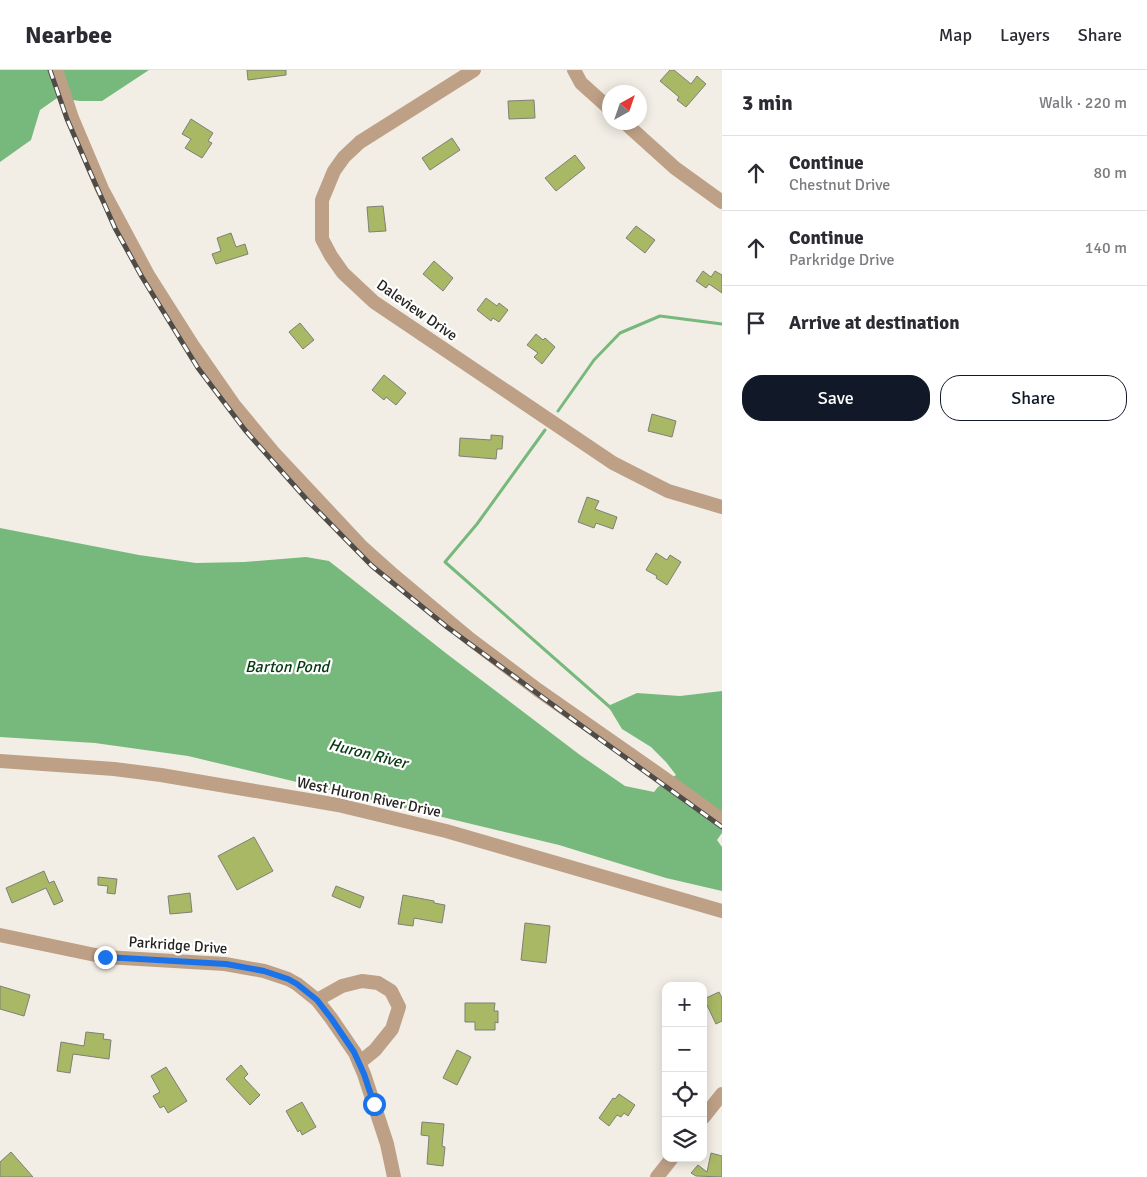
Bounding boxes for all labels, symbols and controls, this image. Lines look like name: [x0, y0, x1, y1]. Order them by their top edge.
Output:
text: Nearbee: [25, 20, 112, 50]
text: Map: [939, 24, 972, 46]
text: Layers: [1000, 24, 1050, 46]
text: Share: [1078, 24, 1122, 46]
north arrow: [602, 85, 647, 130]
text: 3 min: [742, 90, 793, 116]
text: Walk · 220 m: [1039, 93, 1127, 113]
text: Continue: [789, 151, 864, 175]
icon: ahead: [742, 159, 770, 187]
text: 80 m: [1093, 163, 1127, 183]
text: Chestnut Drive: [789, 175, 890, 195]
text: Continue: [789, 226, 864, 250]
icon: ahead: [742, 234, 770, 262]
text: 140 m: [1085, 238, 1127, 258]
text: Parkridge Drive: [789, 250, 895, 270]
street label: Daleview Drive: [373, 276, 461, 344]
icon: arrive: [742, 309, 770, 337]
text: Arrive at destination: [789, 311, 960, 335]
button: Save: [742, 375, 930, 421]
button: Share: [940, 375, 1127, 421]
water label: Barton Pond: [245, 657, 332, 677]
water label: Huron River: [327, 735, 411, 774]
street label: West Huron River Drive: [295, 773, 443, 821]
street label: Parkridge Drive: [128, 933, 228, 957]
route end: [94, 946, 117, 969]
map controls: [662, 982, 707, 1162]
button: +: [662, 982, 707, 1027]
button: −: [662, 1027, 707, 1072]
button: locate: [662, 1072, 707, 1117]
route start: [363, 1093, 386, 1116]
button: layers: [662, 1117, 707, 1162]

